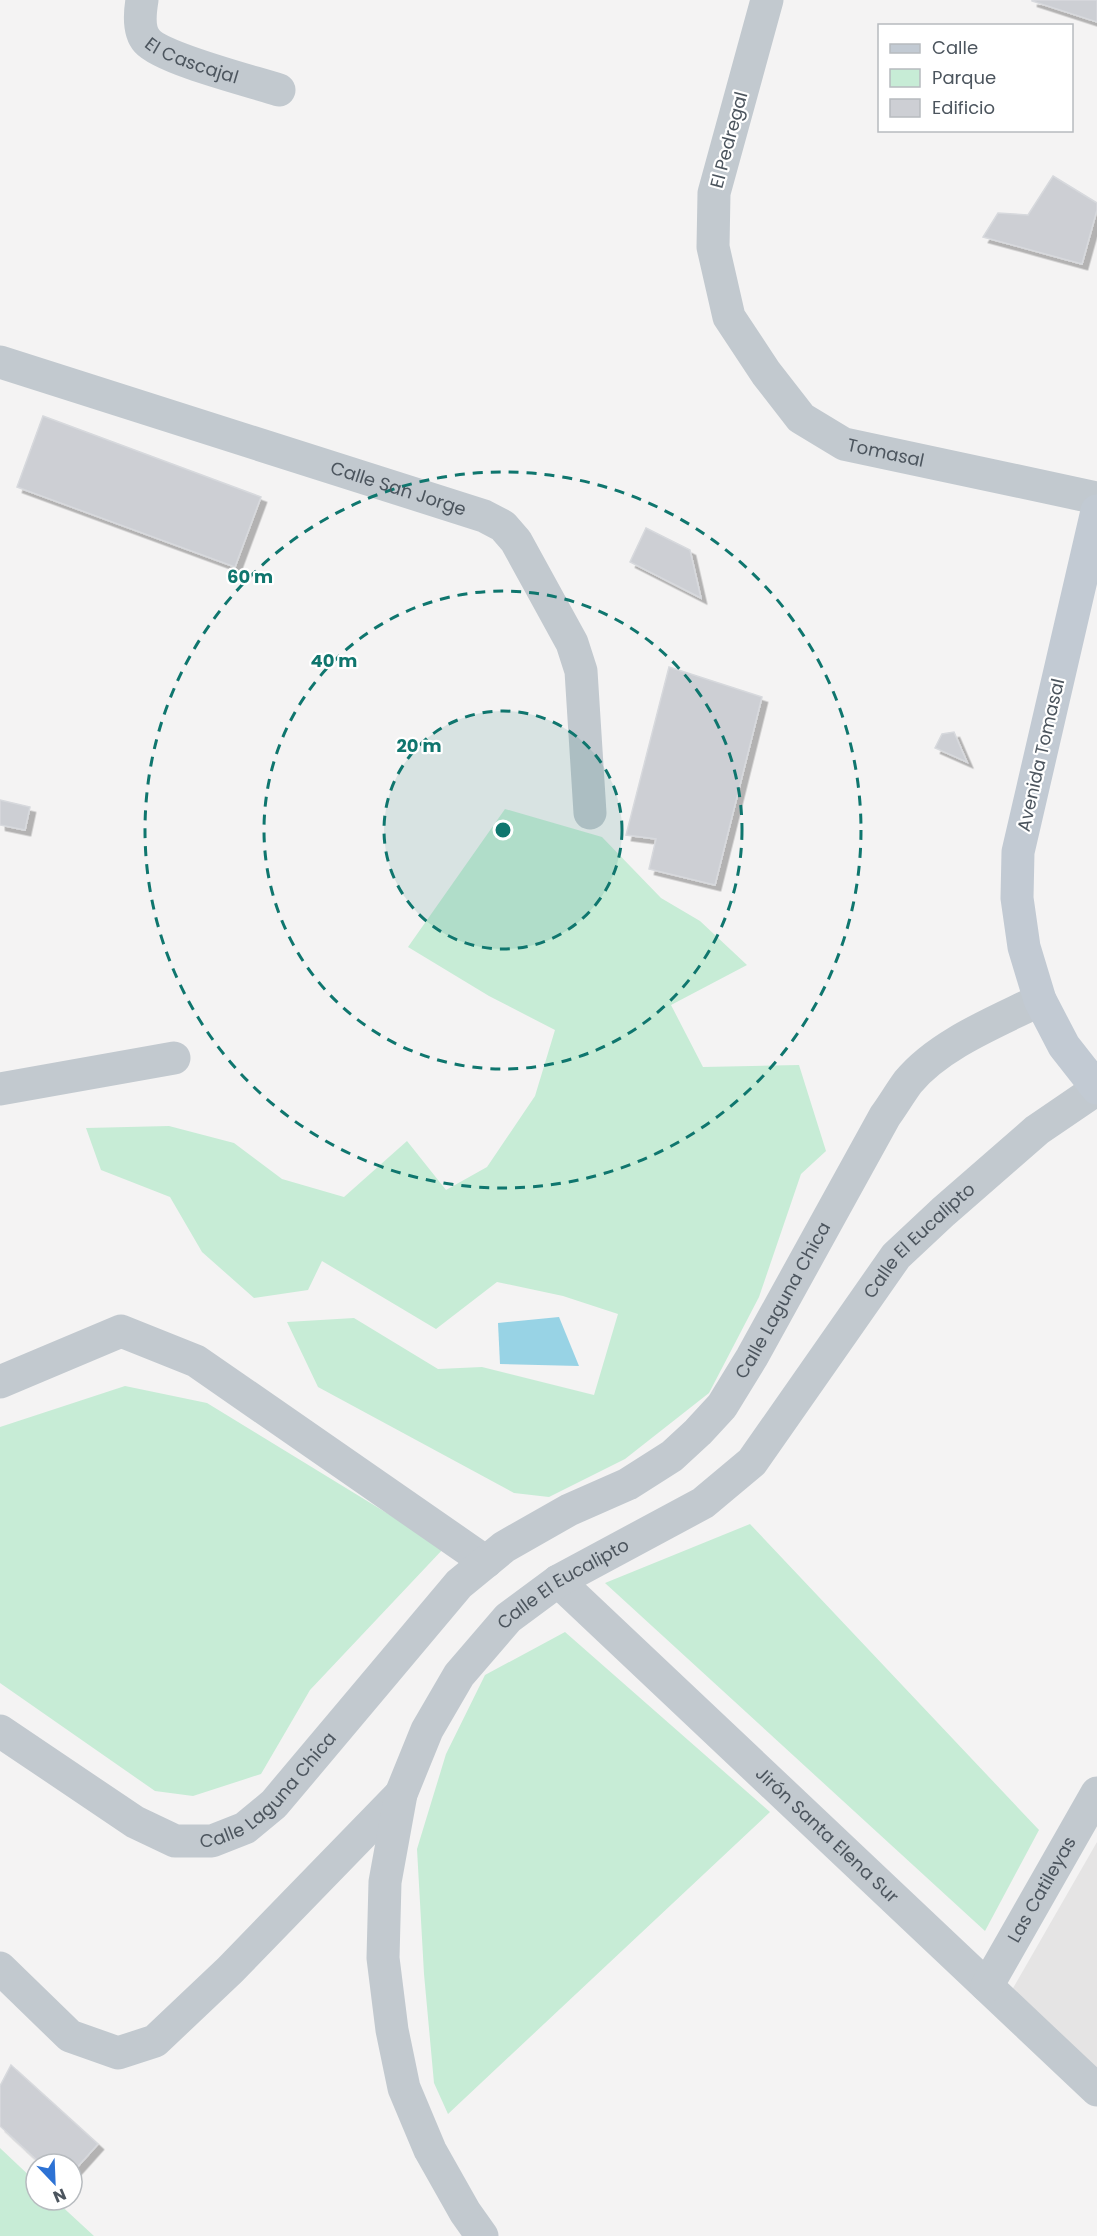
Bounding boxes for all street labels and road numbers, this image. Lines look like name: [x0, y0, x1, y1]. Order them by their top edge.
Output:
street label: El Cascajal: [140, 31, 242, 89]
street label: El Pedregal: [704, 89, 753, 191]
street label: Tomasal: [845, 432, 927, 473]
street label: Calle San Jorge: [327, 455, 470, 522]
street label: Avenida Tomasal: [1011, 676, 1070, 834]
street label: Calle El Eucalipto: [857, 1177, 980, 1303]
street label: Calle Laguna Chica: [729, 1217, 836, 1383]
street label: Calle El Eucalipto: [491, 1532, 633, 1634]
street label: Calle Laguna Chica: [200, 1726, 342, 1853]
street label: Jirón Santa Elena Sur: [750, 1761, 905, 1909]
street label: Las Catileyas: [1001, 1832, 1082, 1947]

